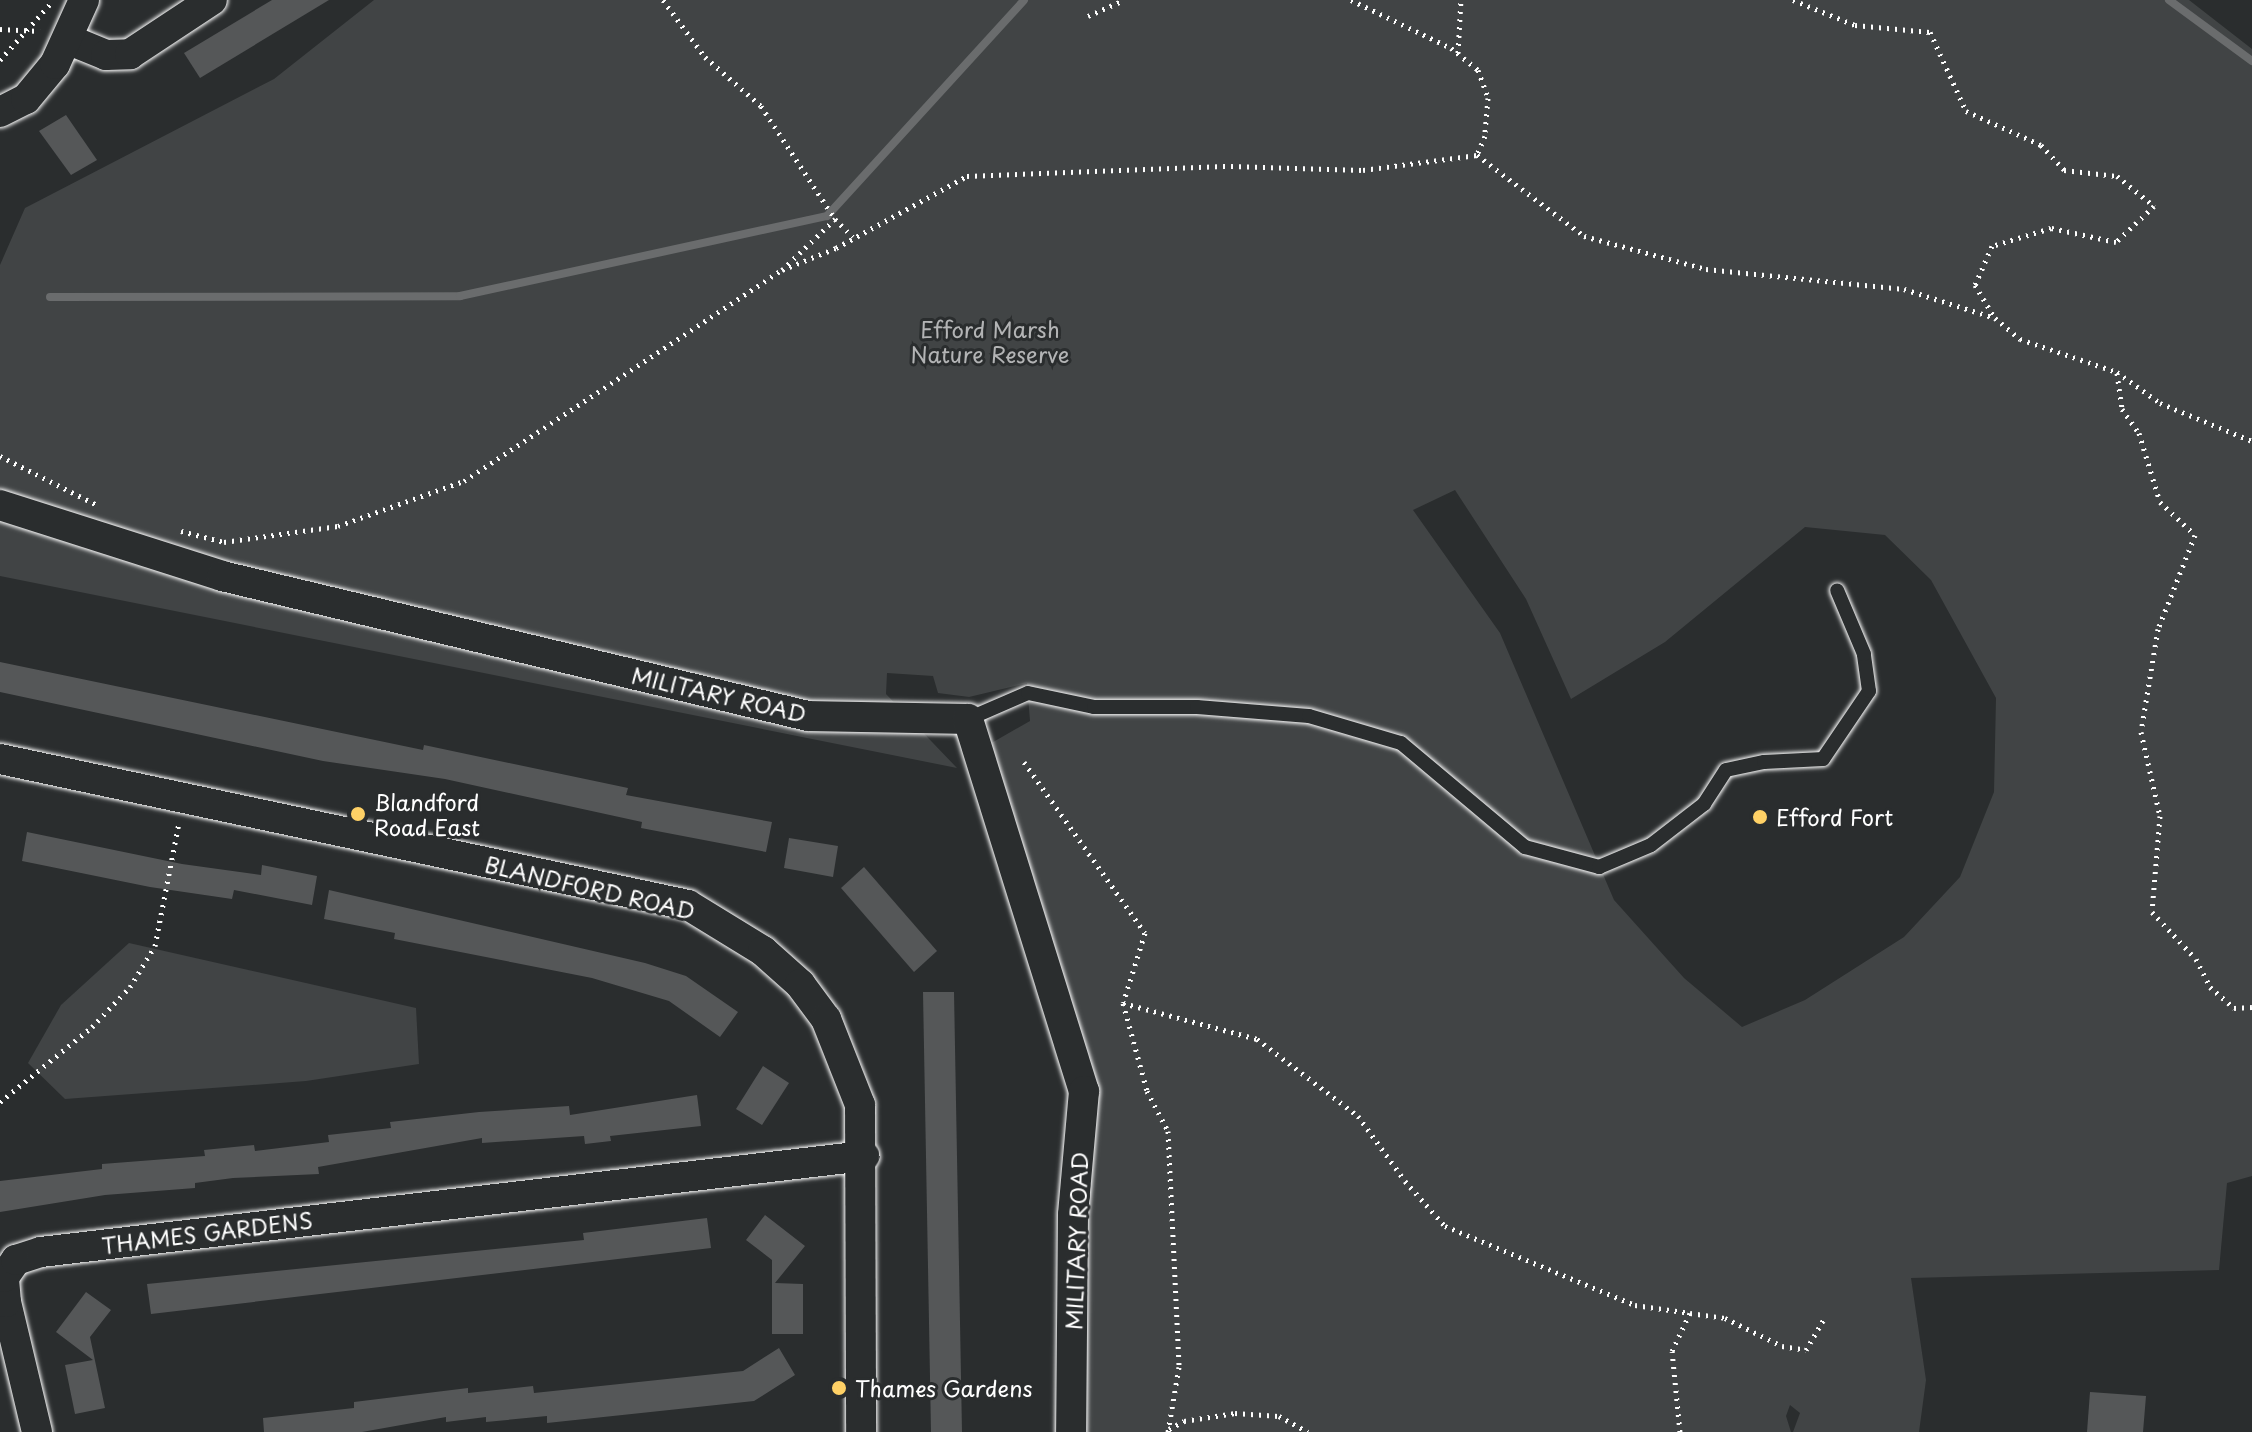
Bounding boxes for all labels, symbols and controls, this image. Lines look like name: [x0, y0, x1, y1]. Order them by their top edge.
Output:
park label: Efford Marsh Nature Reserve: [910, 315, 1070, 366]
street label: MILITARY ROAD: [629, 661, 809, 727]
place label: Blandford Road East: [374, 788, 480, 840]
place label: Efford Fort: [1776, 804, 1893, 830]
marker: Blandford Road East: [349, 805, 367, 823]
marker: Efford Fort: [1751, 808, 1769, 826]
street label: BLANDFORD ROAD: [482, 850, 698, 924]
street label: MILITARY ROAD: [1060, 1151, 1092, 1331]
street label: THAMES GARDENS: [99, 1206, 315, 1258]
place label: Thames Gardens: [855, 1375, 1032, 1401]
marker: Thames Gardens: [830, 1379, 848, 1397]

